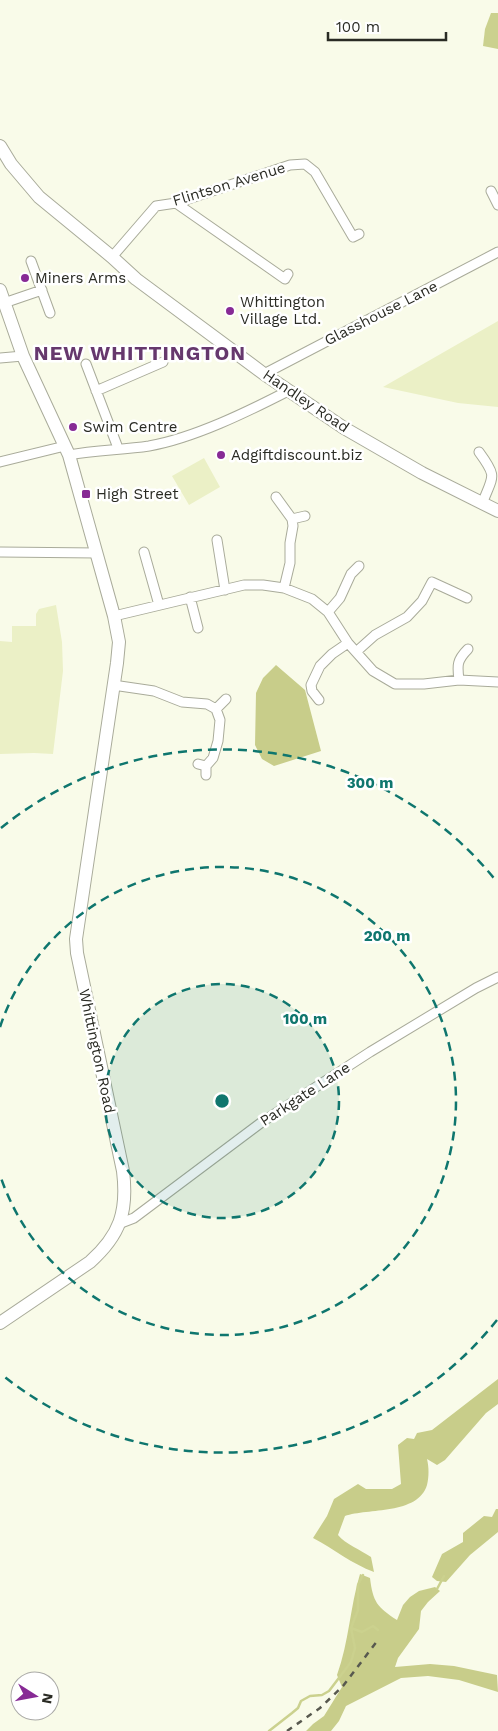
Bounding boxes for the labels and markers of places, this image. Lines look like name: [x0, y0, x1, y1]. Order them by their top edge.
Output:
place label: Miners Arms: [35, 269, 126, 287]
marker: Miners Arms: [19, 272, 31, 284]
place label: Whittington Village Ltd.: [240, 293, 325, 328]
marker: Whittington Village Ltd.: [224, 305, 236, 317]
place label: Swim Centre: [83, 418, 178, 436]
marker: Swim Centre: [67, 421, 79, 433]
place label: Adgiftdiscount.biz: [231, 446, 362, 464]
marker: Adgiftdiscount.biz: [215, 449, 227, 461]
place label: High Street: [96, 485, 179, 503]
marker: High Street: [80, 488, 92, 500]
centre of rings: [213, 1092, 231, 1110]

